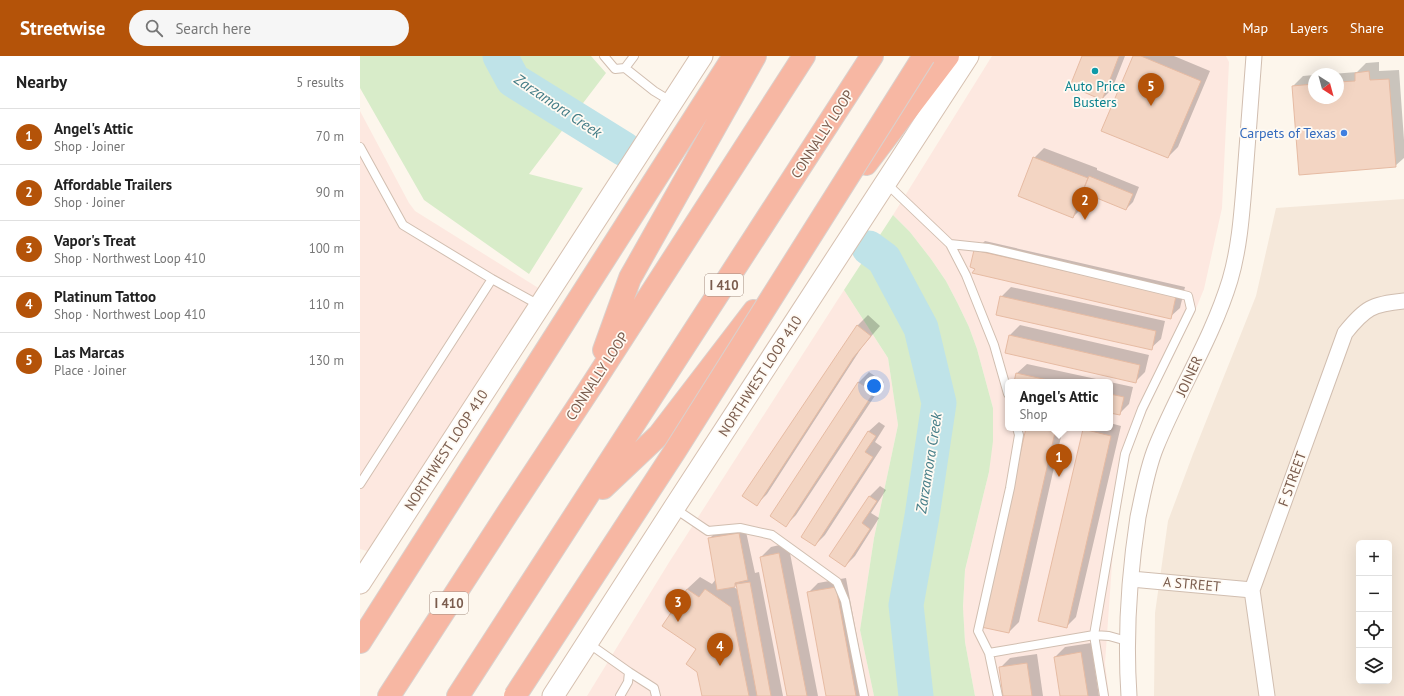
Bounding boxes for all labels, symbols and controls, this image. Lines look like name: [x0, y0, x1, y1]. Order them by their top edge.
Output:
search box: [129, 10, 409, 46]
text: Streetwise: [20, 16, 105, 40]
icon: search: [143, 17, 165, 39]
text: Search here: [175, 19, 251, 38]
text: Map: [1242, 19, 1268, 37]
text: Layers: [1290, 19, 1328, 37]
text: Share: [1350, 19, 1384, 37]
marker: Auto Price Busters: [1090, 66, 1100, 76]
north arrow: [1308, 68, 1344, 104]
water label: Zarzamora Creek: [510, 69, 607, 143]
text: Nearby: [16, 71, 67, 93]
pin: 5: [1138, 73, 1164, 106]
text: 5 results: [296, 74, 344, 91]
place label: Auto Price Busters: [1065, 77, 1125, 111]
street label: CONNALLY LOOP: [787, 86, 857, 182]
text: Angel's Attic: [54, 119, 133, 138]
place label: Carpets of Texas: [1240, 124, 1336, 142]
text: 1: [25, 128, 33, 145]
text: 70 m: [316, 128, 344, 145]
marker: Carpets of Texas: [1339, 128, 1349, 138]
text: Shop · Joiner: [54, 138, 125, 155]
text: Affordable Trailers: [54, 175, 172, 194]
text: 2: [25, 184, 33, 201]
text: 90 m: [316, 184, 344, 201]
pin: 2: [1072, 187, 1098, 220]
text: Shop · Joiner: [54, 194, 125, 211]
text: Vapor's Treat: [54, 231, 136, 250]
text: 3: [25, 240, 33, 257]
text: 100 m: [309, 240, 344, 257]
text: Shop · Northwest Loop 410: [54, 250, 206, 267]
road number: I 410: [705, 274, 743, 296]
text: Platinum Tattoo: [54, 287, 156, 306]
text: 4: [25, 296, 33, 313]
text: 110 m: [309, 296, 344, 313]
text: Shop · Northwest Loop 410: [54, 306, 206, 323]
street label: NORTHWEST LOOP 410: [714, 312, 806, 440]
street label: CONNALLY LOOP: [562, 328, 632, 424]
text: Las Marcas: [54, 343, 124, 362]
text: 5: [25, 352, 33, 369]
text: 130 m: [309, 352, 344, 369]
street label: JOINER: [1171, 353, 1206, 400]
text: Place · Joiner: [54, 362, 126, 379]
your location: [864, 376, 884, 396]
popup: [1005, 379, 1113, 431]
street label: NORTHWEST LOOP 410: [400, 386, 492, 514]
text: Angel's Attic: [1019, 387, 1099, 406]
text: Shop: [1019, 406, 1047, 423]
water label: Zarzamora Creek: [911, 410, 946, 516]
pin: 1: [1046, 444, 1072, 477]
street label: F STREET: [1274, 449, 1310, 509]
map controls: [1356, 540, 1392, 684]
button: +: [1356, 540, 1392, 576]
street label: A STREET: [1162, 573, 1222, 595]
button: −: [1356, 576, 1392, 612]
pin: 3: [665, 589, 691, 622]
road number: I 410: [430, 592, 468, 614]
button: locate: [1356, 612, 1392, 648]
pin: 4: [707, 633, 733, 666]
button: layers: [1356, 648, 1392, 684]

